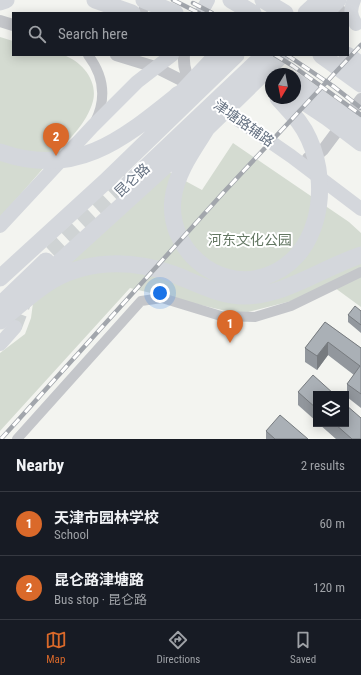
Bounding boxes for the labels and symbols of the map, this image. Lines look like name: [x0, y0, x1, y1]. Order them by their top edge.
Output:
north arrow: [265, 68, 301, 104]
street label: 津塘路辅路: [211, 96, 277, 150]
pin: 2: [43, 123, 69, 156]
street label: 昆仑路: [111, 160, 153, 200]
park label: 河东文化公园: [208, 232, 292, 248]
your location: [150, 283, 170, 303]
pin: 1: [217, 310, 243, 343]

